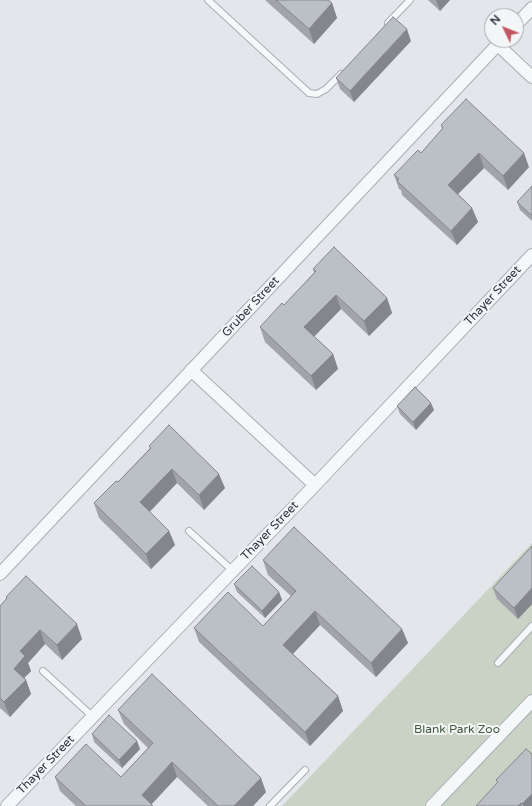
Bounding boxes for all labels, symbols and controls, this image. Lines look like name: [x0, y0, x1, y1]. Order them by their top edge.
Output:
north arrow: [484, 8, 524, 48]
text: N: [488, 12, 503, 28]
street label: Thayer Street: [462, 263, 524, 329]
street label: Gruber Street: [219, 274, 283, 340]
street label: Thayer Street: [238, 499, 302, 563]
park label: Blank Park Zoo: [414, 723, 500, 737]
street label: Thayer Street: [14, 733, 78, 797]

